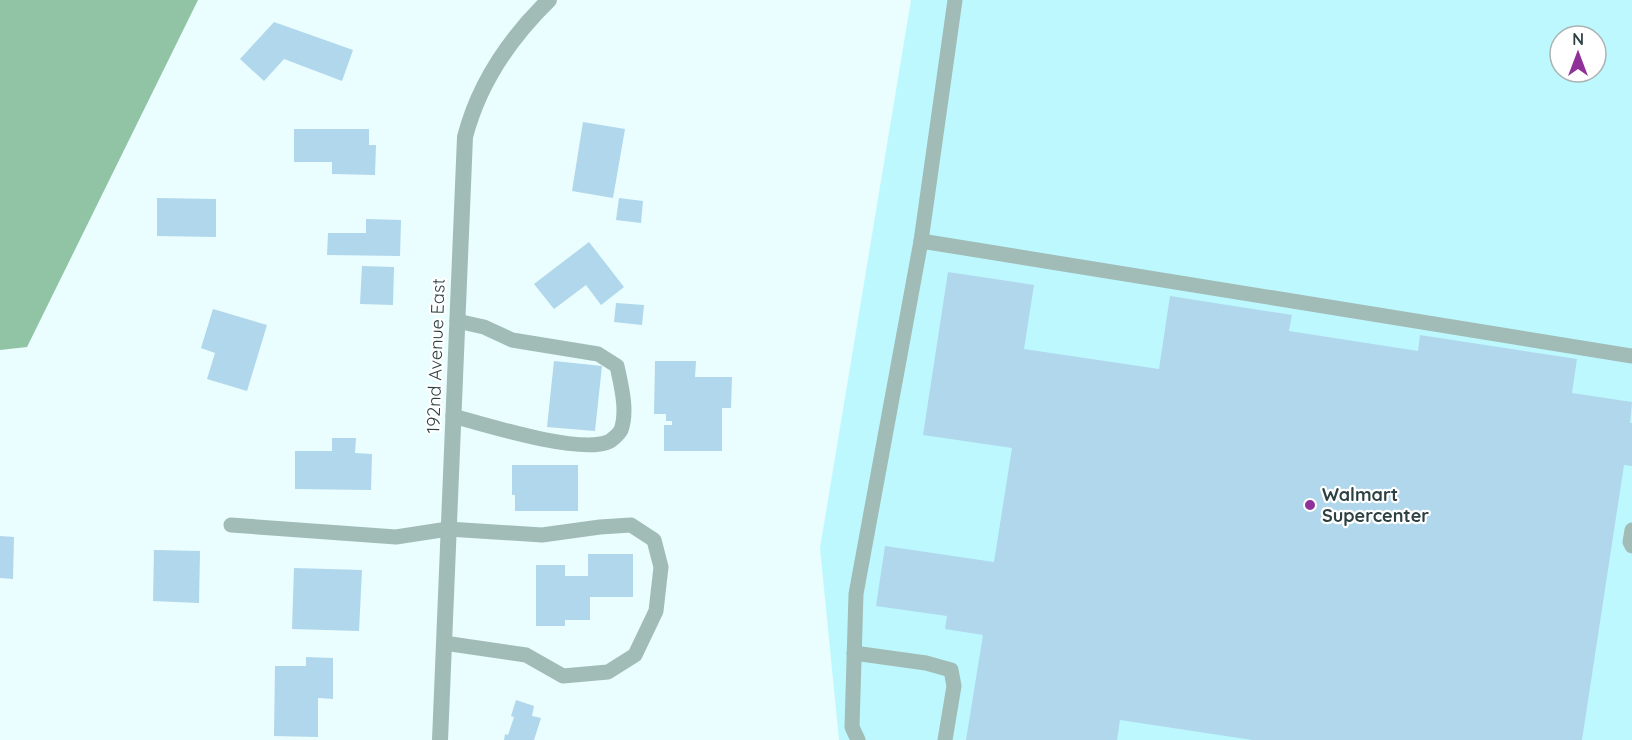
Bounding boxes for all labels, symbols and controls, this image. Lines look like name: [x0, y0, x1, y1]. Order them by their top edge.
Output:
north arrow: [1548, 24, 1608, 84]
text: N: [1572, 29, 1584, 49]
street label: 192nd Avenue East: [421, 278, 450, 434]
place label: Walmart Supercenter: [1322, 483, 1429, 527]
marker: Walmart Supercenter: [1303, 498, 1317, 512]

